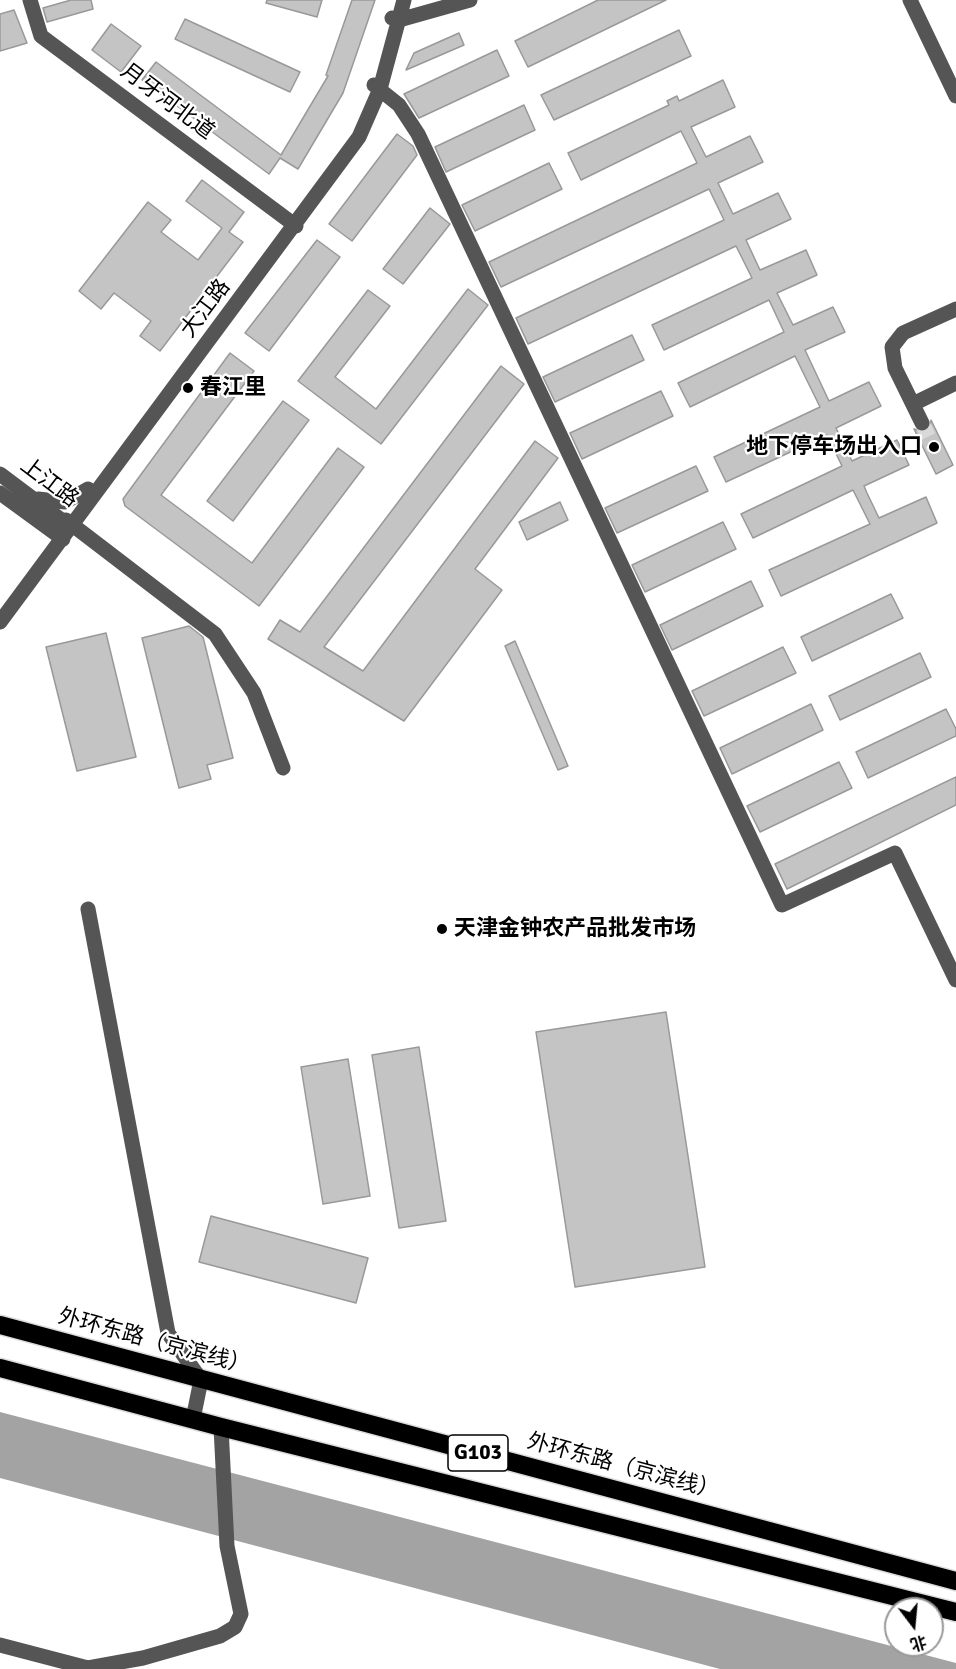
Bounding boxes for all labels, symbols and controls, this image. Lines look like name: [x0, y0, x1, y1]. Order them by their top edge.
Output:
street label: 月牙河北道: [115, 58, 219, 146]
street label: 大江路: [176, 275, 236, 343]
place label: 春江里: [200, 375, 266, 401]
marker: 春江里: [181, 381, 195, 395]
place label: 地下停车场出入口: [746, 434, 922, 460]
marker: 地下停车场出入口: [927, 440, 941, 454]
street label: 上江路: [15, 453, 83, 513]
place label: 天津金钟农产品批发市场: [454, 916, 696, 942]
marker: 天津金钟农产品批发市场: [435, 922, 449, 936]
street label: 外环东路（京滨线）: [55, 1304, 253, 1380]
street label: 外环东路（京滨线）: [524, 1429, 722, 1505]
road number: G103: [448, 1435, 508, 1471]
north arrow: [884, 1597, 944, 1657]
text: 北: [908, 1631, 929, 1654]

